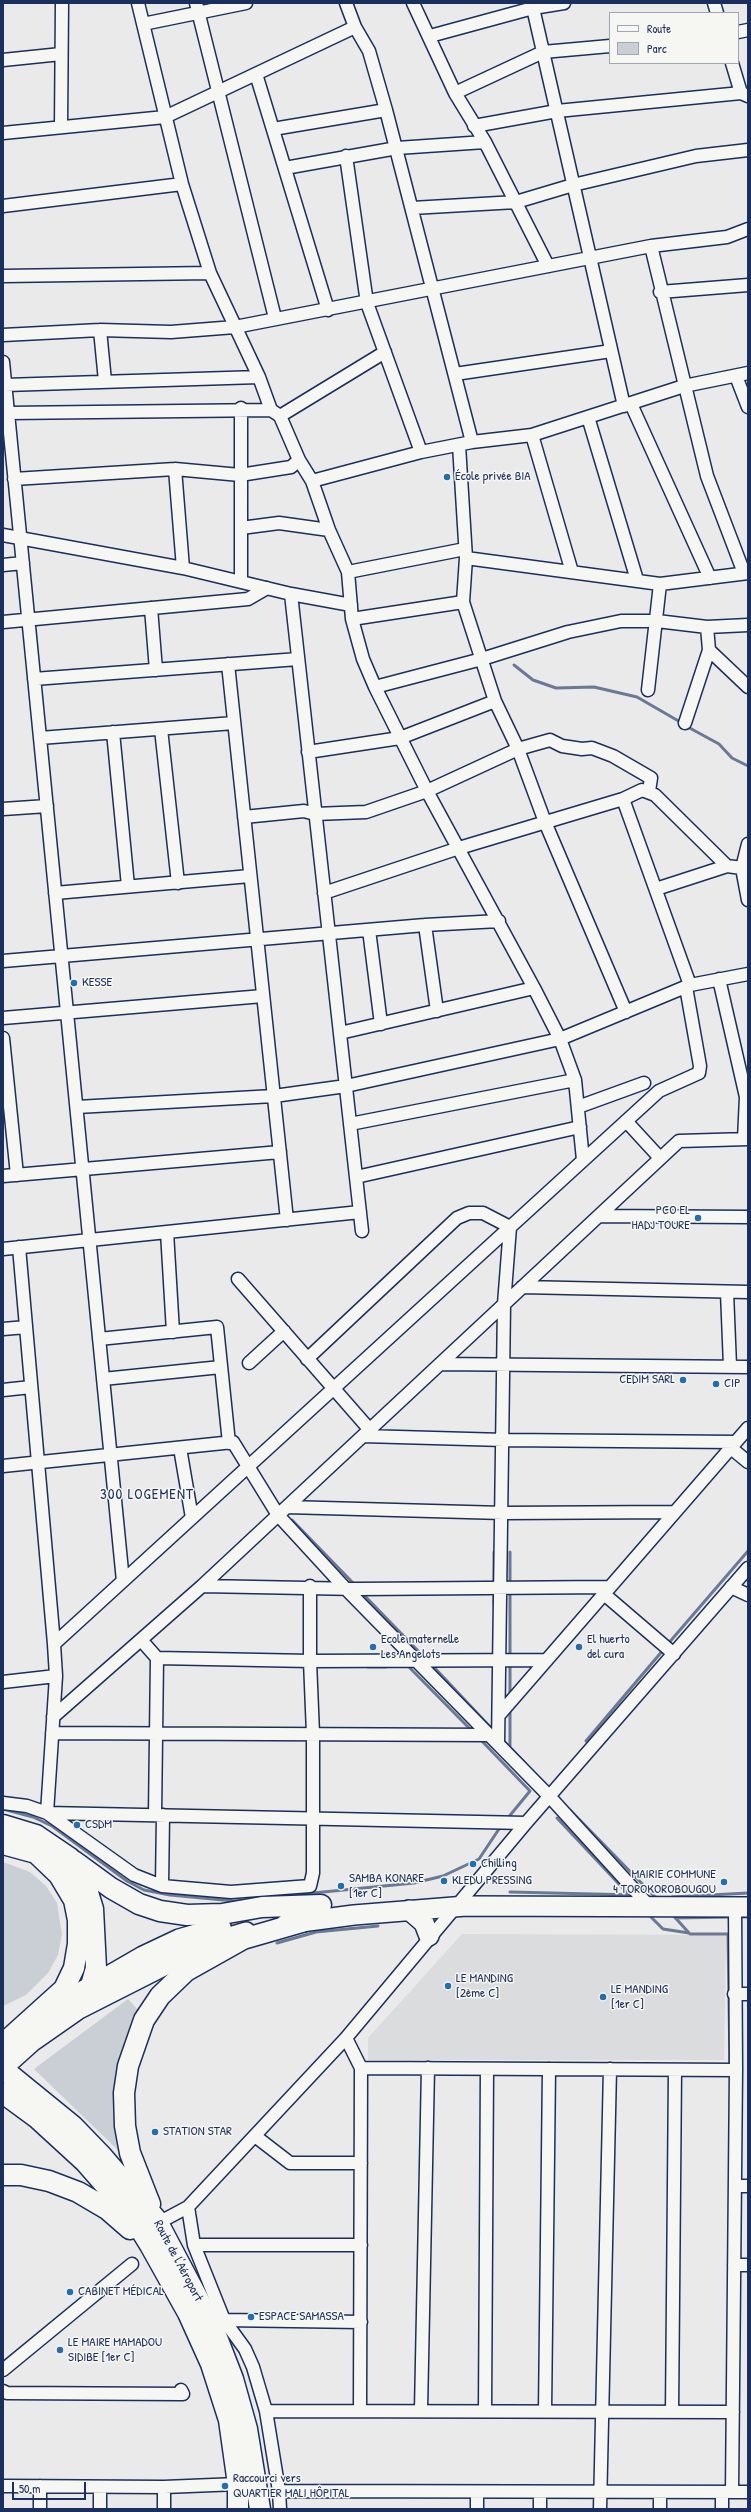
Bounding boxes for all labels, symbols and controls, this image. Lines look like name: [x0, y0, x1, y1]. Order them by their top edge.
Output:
legend: [609, 12, 739, 64]
text: Route: [647, 20, 671, 37]
text: Parc: [647, 40, 667, 57]
place label: École privée BIA: [455, 469, 531, 485]
marker: École privée BIA: [442, 472, 452, 482]
place label: KESSE: [82, 975, 112, 991]
marker: KESSE: [69, 978, 79, 988]
place label: PCO EL HADJ TOURE: [631, 1203, 690, 1234]
marker: PCO EL HADJ TOURE: [693, 1213, 703, 1223]
place label: CEDIM SARL: [619, 1372, 675, 1388]
marker: CEDIM SARL: [678, 1375, 688, 1385]
place label: CIP: [724, 1376, 740, 1392]
marker: CIP: [711, 1379, 721, 1389]
district label: 300 LOGEMENT: [100, 1486, 194, 1504]
place label: Ecole maternelle Les Angelots: [381, 1632, 459, 1663]
place label: El huerto del cura: [587, 1632, 630, 1663]
marker: Ecole maternelle Les Angelots: [368, 1642, 378, 1652]
marker: El huerto del cura: [574, 1642, 584, 1652]
place label: CSDM: [85, 1817, 112, 1833]
marker: CSDM: [72, 1820, 82, 1830]
place label: Chilling: [481, 1856, 517, 1872]
marker: Chilling: [468, 1859, 478, 1869]
place label: MAIRIE COMMUNE 4 TOROKOROBOUGOU: [613, 1867, 716, 1898]
place label: SAMBA KONARE [1er C]: [349, 1871, 424, 1902]
place label: KLEDU PRESSING: [452, 1873, 532, 1889]
marker: KLEDU PRESSING: [439, 1876, 449, 1886]
marker: MAIRIE COMMUNE 4 TOROKOROBOUGOU: [719, 1877, 729, 1887]
marker: SAMBA KONARE [1er C]: [336, 1881, 346, 1891]
place label: LE MANDING [2ème C]: [456, 1971, 513, 2002]
marker: LE MANDING [2ème C]: [443, 1981, 453, 1991]
place label: LE MANDING [1er C]: [611, 1982, 668, 2013]
marker: LE MANDING [1er C]: [598, 1992, 608, 2002]
place label: STATION STAR: [163, 2124, 232, 2140]
marker: STATION STAR: [150, 2127, 160, 2137]
street label: Route de l'Aéroport: [150, 2218, 206, 2304]
place label: CABINET MÉDICAL: [78, 2284, 164, 2300]
marker: CABINET MÉDICAL: [65, 2287, 75, 2297]
place label: ESPACE SAMASSA: [259, 2309, 344, 2325]
marker: ESPACE SAMASSA: [246, 2312, 256, 2322]
place label: LE MAIRE MAMADOU SIDIBE [1er C]: [68, 2335, 162, 2366]
marker: LE MAIRE MAMADOU SIDIBE [1er C]: [55, 2345, 65, 2355]
place label: Raccourci vers QUARTIER MALI HÔPITAL: [233, 2471, 350, 2502]
scale bar: [14, 2474, 88, 2500]
text: 50 m: [19, 2480, 40, 2497]
marker: Raccourci vers QUARTIER MALI HÔPITAL: [220, 2481, 230, 2491]

